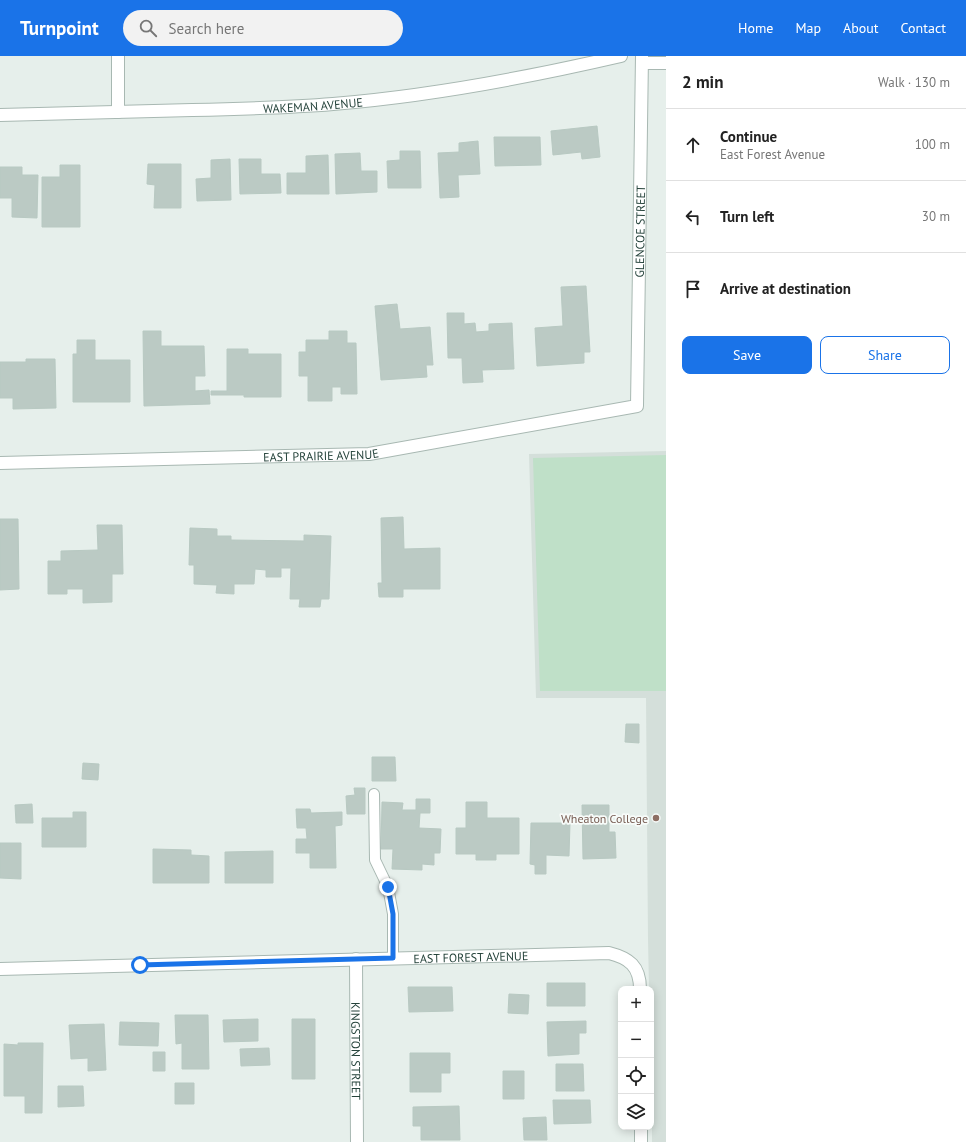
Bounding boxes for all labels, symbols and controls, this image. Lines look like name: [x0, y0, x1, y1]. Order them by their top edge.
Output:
search box: [123, 10, 403, 46]
text: Turnpoint: [20, 16, 99, 40]
icon: search: [137, 17, 159, 39]
text: Search here: [169, 19, 244, 38]
text: Home: [738, 19, 773, 37]
text: Map: [795, 19, 821, 37]
text: About: [843, 19, 879, 37]
text: Contact: [901, 19, 946, 37]
text: 2 min: [682, 71, 723, 93]
text: Walk · 130 m: [878, 74, 950, 91]
street label: WAKEMAN AVENUE: [263, 94, 363, 116]
text: Continue: [720, 127, 777, 146]
icon: ahead: [682, 134, 704, 156]
text: 100 m: [915, 136, 950, 153]
text: East Forest Avenue: [720, 146, 825, 163]
street label: GLENCOE STREET: [631, 185, 648, 278]
icon: left: [682, 206, 704, 228]
text: Turn left: [720, 207, 774, 226]
text: 30 m: [922, 208, 950, 225]
icon: arrive: [682, 278, 704, 300]
text: Arrive at destination: [720, 279, 851, 298]
button: Save: [682, 336, 812, 374]
button: Share: [820, 336, 950, 374]
street label: EAST PRAIRIE AVENUE: [263, 445, 380, 464]
place label: Wheaton College: [561, 811, 648, 826]
marker: Wheaton College: [651, 813, 661, 823]
route end: [379, 878, 397, 896]
street label: EAST FOREST AVENUE: [413, 948, 528, 966]
route start: [131, 956, 149, 974]
map controls: [618, 986, 654, 1130]
button: +: [618, 986, 654, 1022]
street label: KINGSTON STREET: [349, 1002, 364, 1100]
button: −: [618, 1022, 654, 1058]
button: locate: [618, 1058, 654, 1094]
button: layers: [618, 1094, 654, 1130]

